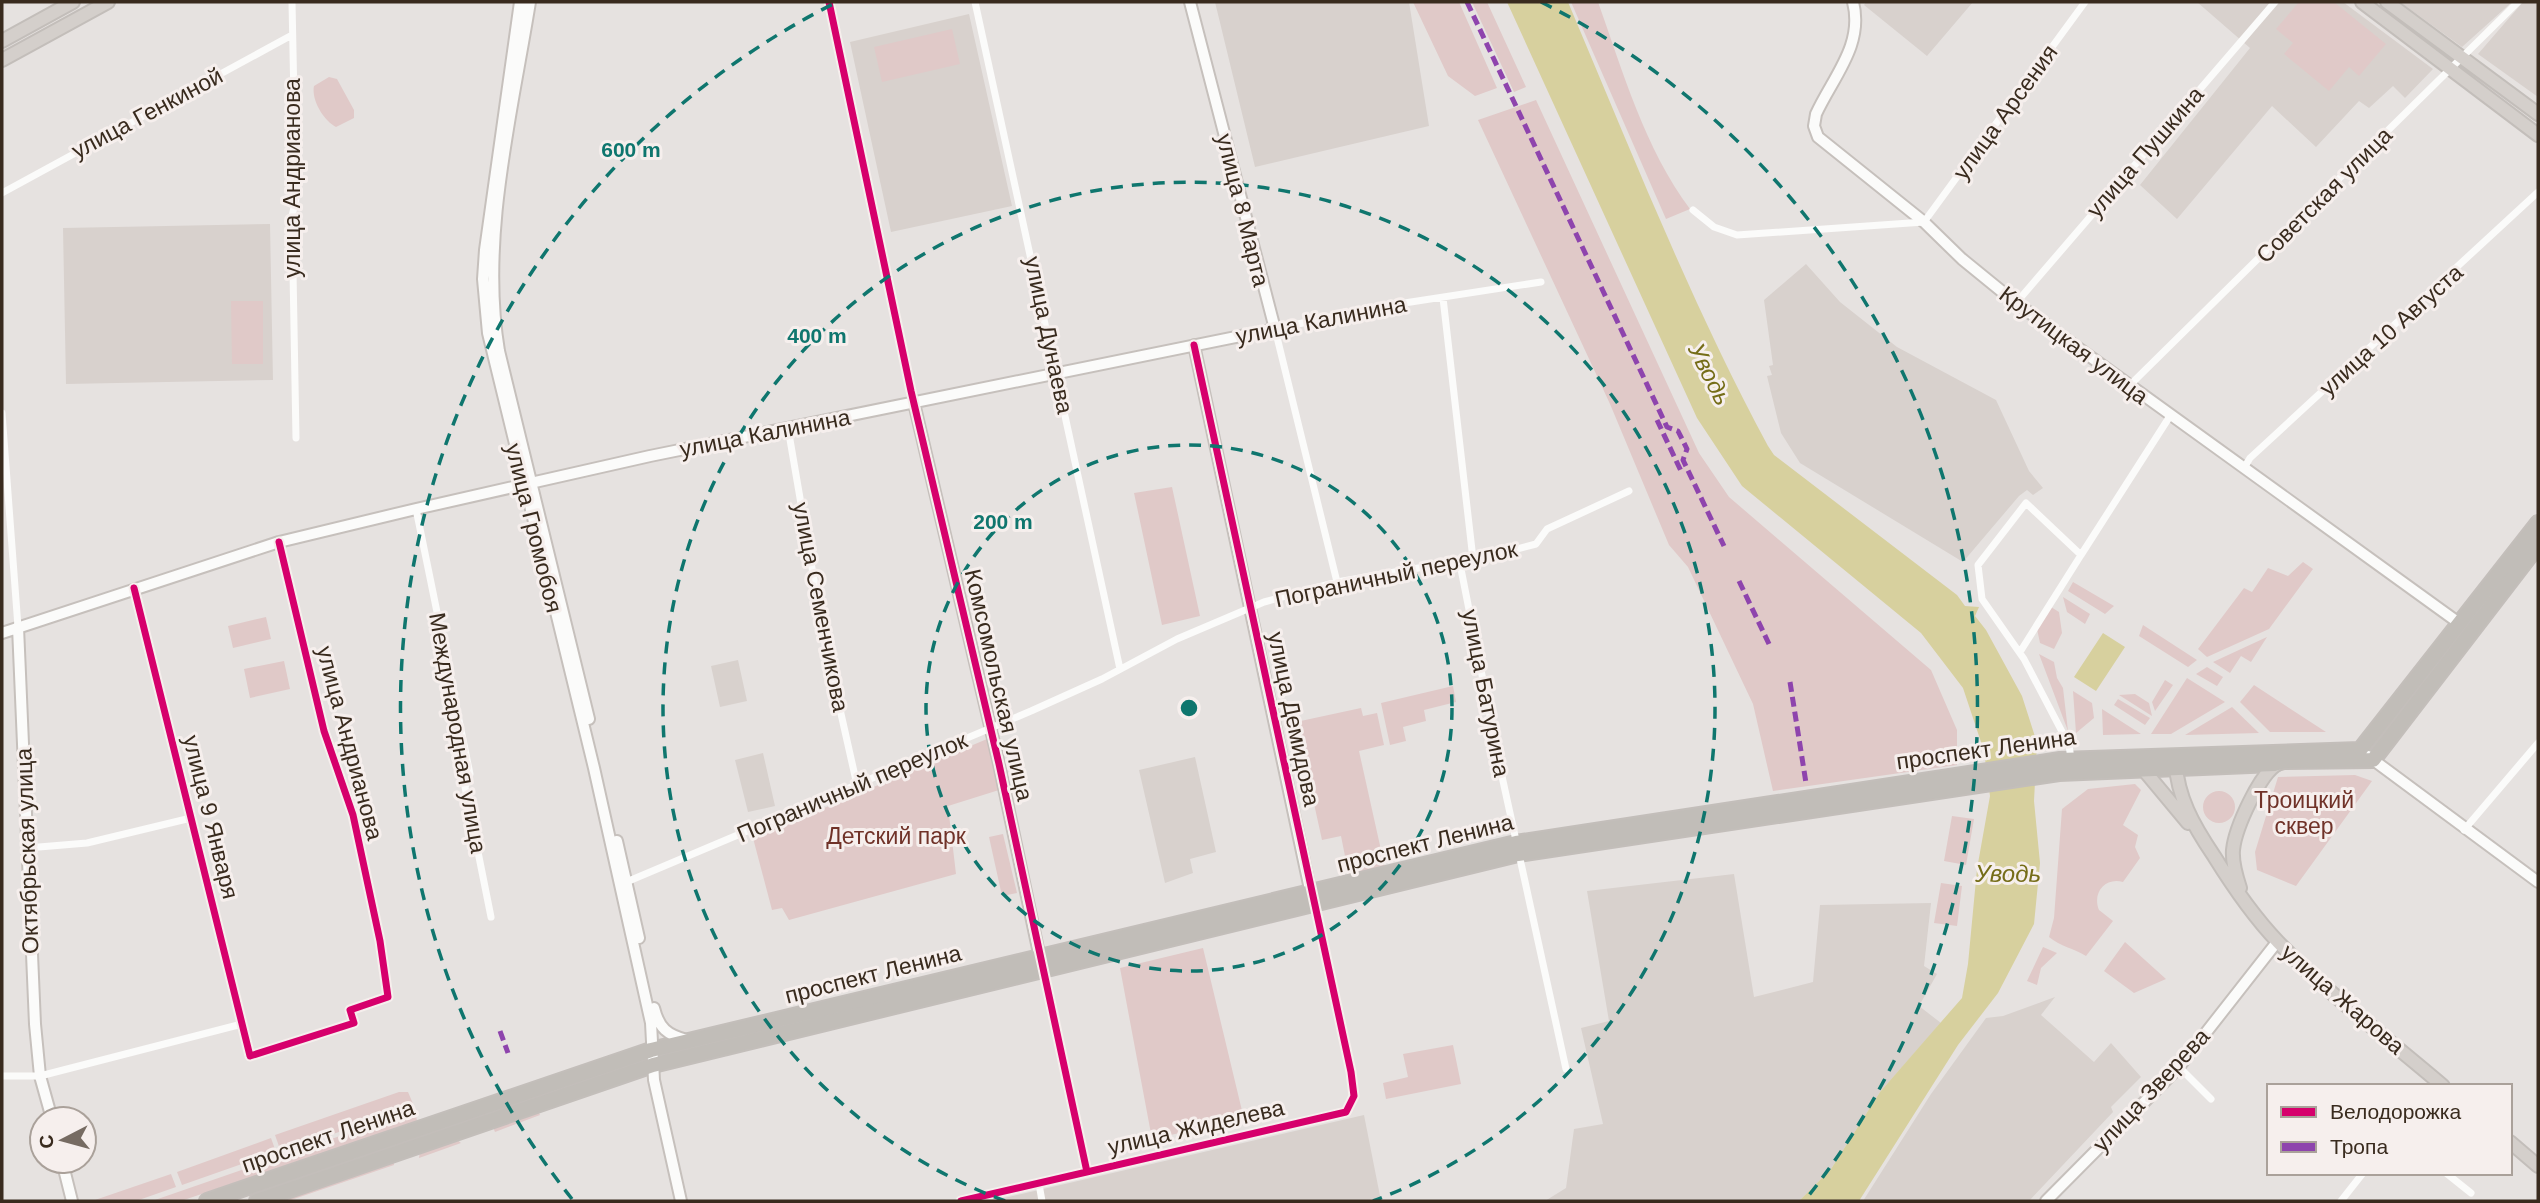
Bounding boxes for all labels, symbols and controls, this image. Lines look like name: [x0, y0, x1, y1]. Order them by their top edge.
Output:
street label: улица Арсения: [1947, 40, 2063, 184]
street label: улица Генкиной: [67, 62, 227, 164]
street label: улица Андрианова: [279, 78, 305, 278]
street label: улица Пушкина: [2081, 81, 2209, 223]
street label: Советская улица: [2251, 122, 2397, 268]
street label: улица 8 Марта: [1211, 131, 1275, 289]
text: 600 m: [601, 138, 661, 161]
street label: улица Дунаева: [1020, 254, 1078, 416]
street label: улица 10 Августа: [2314, 259, 2468, 401]
street label: Крутицкая улица: [1995, 281, 2154, 409]
street label: улица Калинина: [1234, 291, 1409, 349]
text: 400 m: [787, 324, 847, 347]
water label: Уводь: [1683, 338, 1737, 410]
street label: улица Калинина: [678, 404, 853, 462]
street label: улица Громобоя: [500, 441, 568, 615]
street label: улица Семенчикова: [788, 500, 854, 714]
text: 200 m: [973, 510, 1033, 533]
street label: Пограничный переулок: [1272, 535, 1521, 612]
street label: Комсомольская улица: [960, 567, 1038, 804]
street label: улица Батурина: [1457, 607, 1515, 779]
street label: Международная улица: [424, 611, 492, 856]
street label: улица Демидова: [1263, 629, 1325, 809]
street label: улица Андрианова: [312, 643, 388, 843]
centre of rings: [1177, 696, 1201, 720]
street label: проспект Ленина: [1895, 724, 2078, 774]
street label: Пограничный переулок: [733, 726, 972, 847]
street label: улица 9 Января: [178, 732, 244, 902]
street label: Октябрьская улица: [10, 747, 44, 954]
park label: Троицкий сквер: [2254, 787, 2354, 839]
street label: проспект Ленина: [1334, 808, 1516, 878]
park label: Детский парк: [826, 823, 967, 849]
water label: Уводь: [1974, 860, 2041, 887]
street label: проспект Ленина: [782, 939, 964, 1009]
street label: улица Жарова: [2276, 939, 2410, 1060]
street label: улица Зверева: [2087, 1023, 2215, 1157]
legend: [2267, 1084, 2512, 1175]
street label: проспект Ленина: [238, 1094, 418, 1178]
street label: улица Жиделева: [1105, 1094, 1287, 1160]
text: Велодорожка: [2330, 1100, 2461, 1123]
north arrow: [28, 1105, 98, 1175]
text: С: [35, 1134, 58, 1150]
text: Тропа: [2330, 1135, 2388, 1158]

